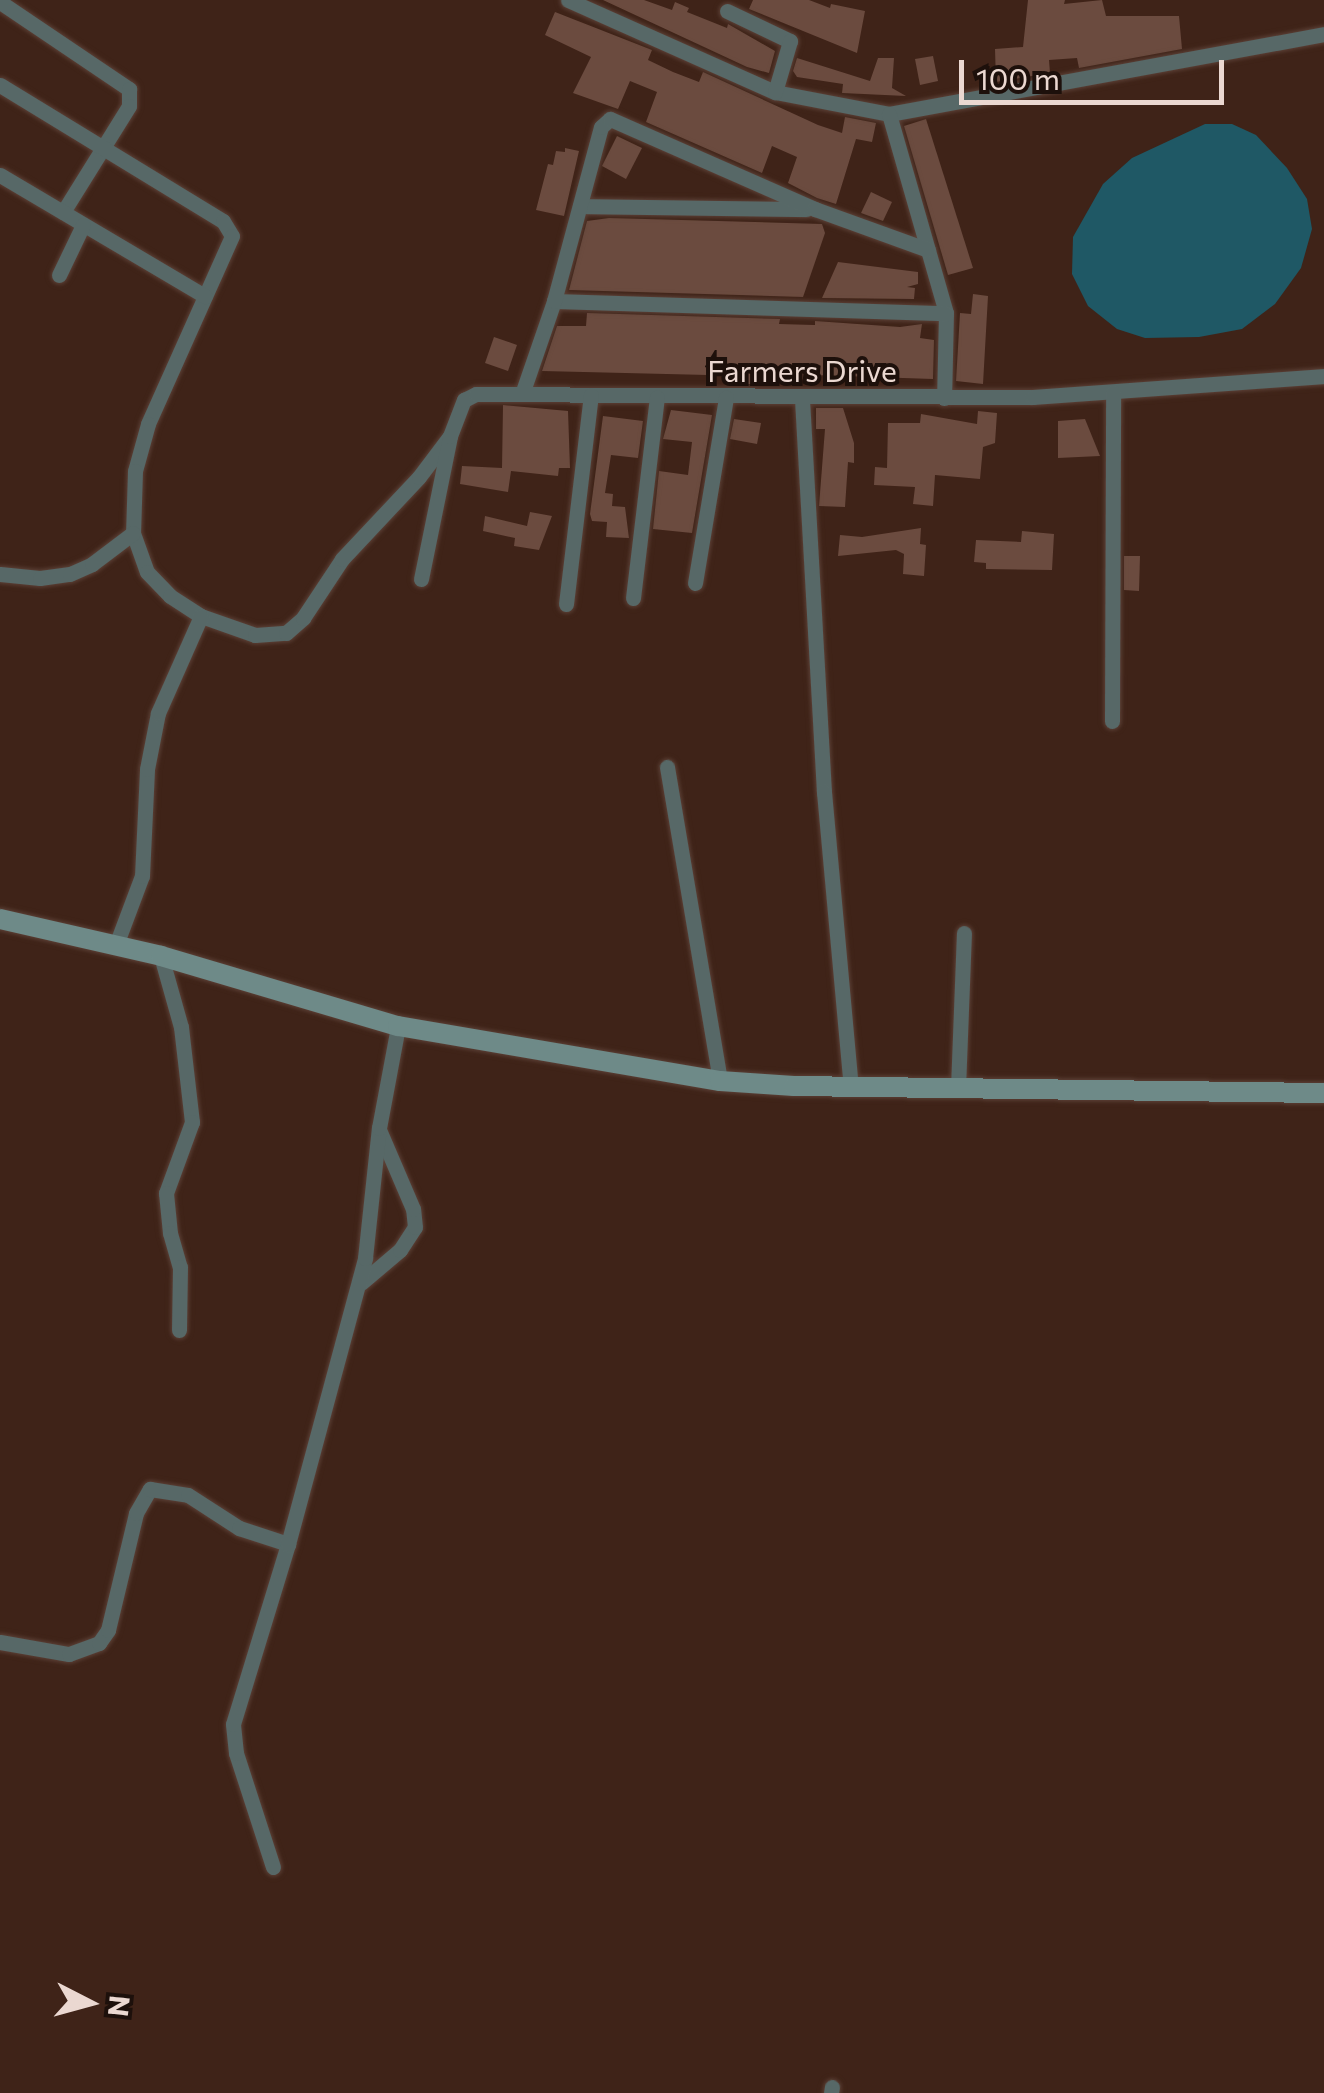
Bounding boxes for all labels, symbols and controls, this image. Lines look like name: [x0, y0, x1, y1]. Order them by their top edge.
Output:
scale bar: [964, 40, 1229, 102]
text: 100 m: [976, 59, 1060, 96]
street label: Farmers Drive: [707, 352, 897, 388]
north arrow: [40, 1953, 140, 2053]
text: N: [102, 1994, 138, 2018]

